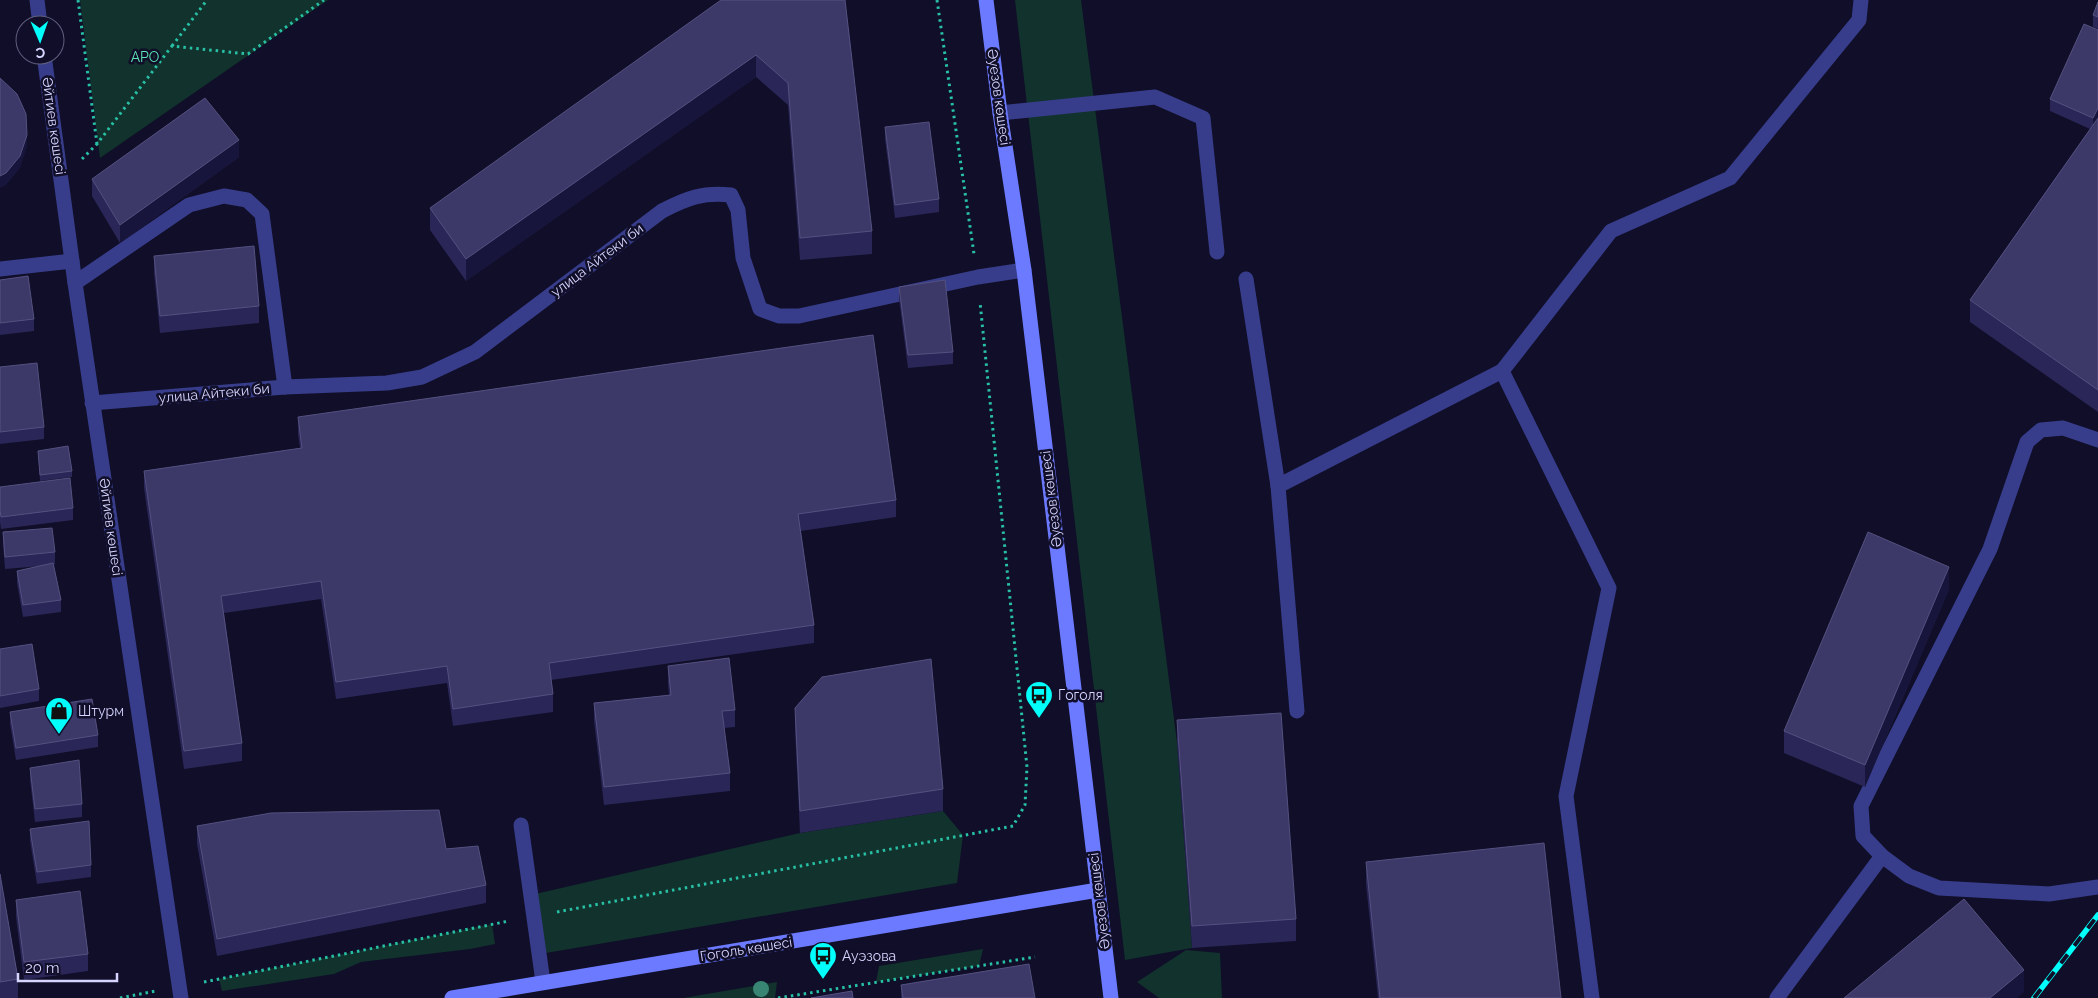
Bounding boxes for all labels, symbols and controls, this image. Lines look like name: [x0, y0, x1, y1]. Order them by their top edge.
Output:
north arrow: [15, 15, 65, 65]
text: С: [35, 45, 46, 61]
street label: Әуезов көшесі: [984, 48, 1014, 146]
park label: АРО: [131, 49, 159, 65]
street label: Әйтиев көшесі: [39, 76, 69, 176]
street label: улица Айтеки би: [548, 220, 646, 300]
street label: улица Айтеки би: [158, 380, 270, 406]
street label: Әуезов көшесі: [1037, 450, 1065, 548]
street label: Әйтиев көшесі: [96, 477, 126, 577]
bus stop icon: Гоголя: [1024, 680, 1054, 719]
place label: Гоголя: [1058, 687, 1103, 703]
shop icon: Штурм: [44, 696, 74, 735]
place label: Штурм: [78, 703, 124, 719]
street label: Әуезов көшесі: [1085, 852, 1113, 950]
street label: Гоголь көшесі: [699, 934, 793, 964]
bus stop icon: Ауэзова: [808, 941, 838, 980]
place label: Ауэзова: [842, 948, 896, 964]
scale bar: [18, 950, 116, 982]
text: 20 m: [25, 959, 60, 977]

